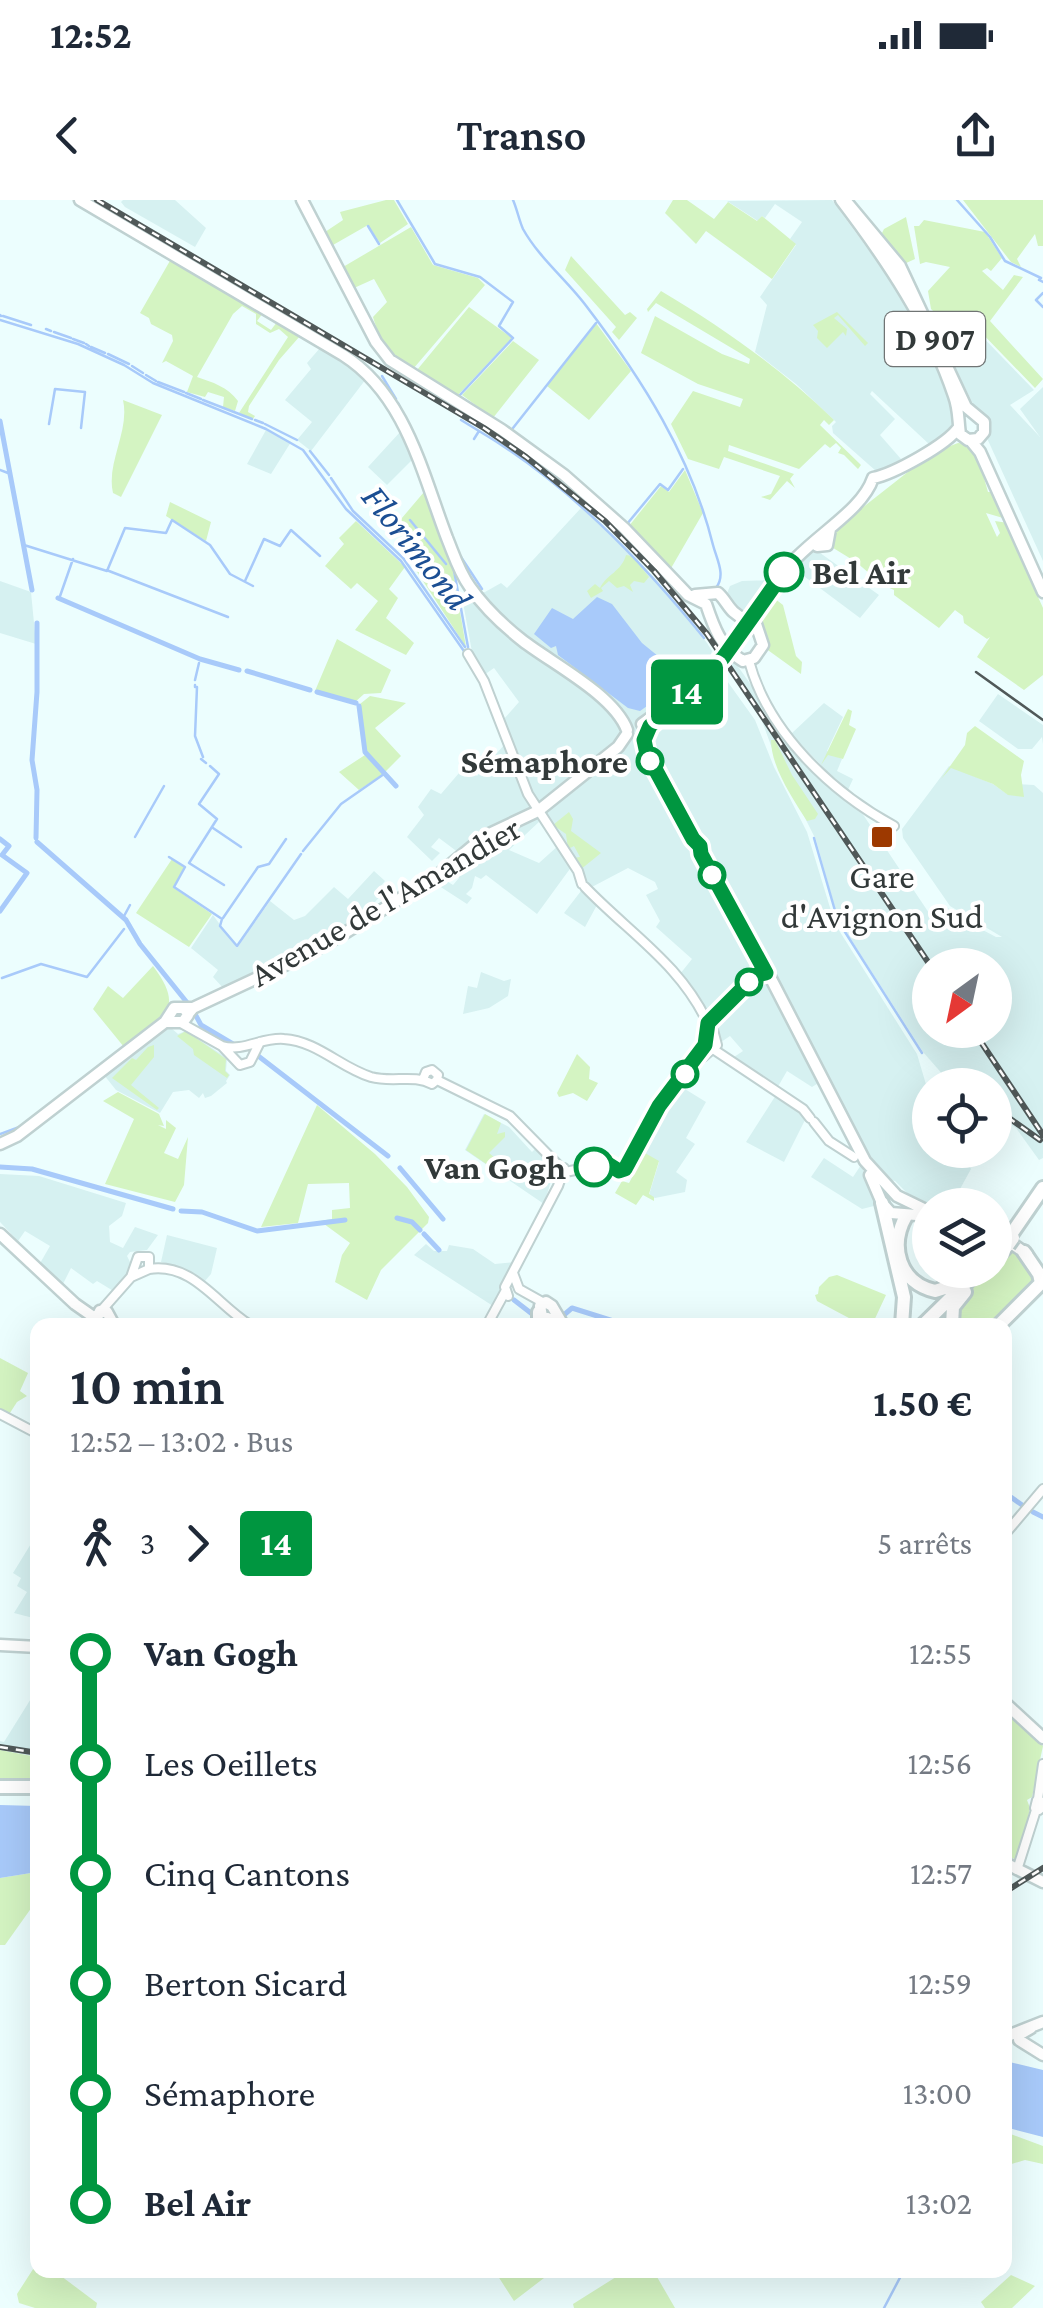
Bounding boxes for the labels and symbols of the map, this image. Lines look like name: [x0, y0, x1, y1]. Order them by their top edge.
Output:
road number: D 907: [885, 312, 985, 366]
water label: Florimond: [354, 476, 481, 619]
marker: Bel Air: [765, 553, 803, 591]
place label: Bel Air: [812, 553, 911, 592]
line badge: 14: [642, 660, 732, 724]
place label: Sémaphore: [461, 742, 628, 781]
marker: Sémaphore: [637, 748, 663, 774]
street label: Avenue de l'Amandier: [243, 808, 527, 995]
marker: Gare d'Avignon Sud: [869, 824, 895, 850]
place label: Gare d'Avignon Sud: [781, 857, 983, 936]
unlabelled marker: [699, 862, 725, 888]
north arrow: [912, 948, 1012, 1048]
unlabelled marker: [736, 969, 762, 995]
unlabelled marker: [672, 1061, 698, 1087]
place label: Van Gogh: [423, 1148, 566, 1187]
marker: Van Gogh: [575, 1148, 613, 1186]

